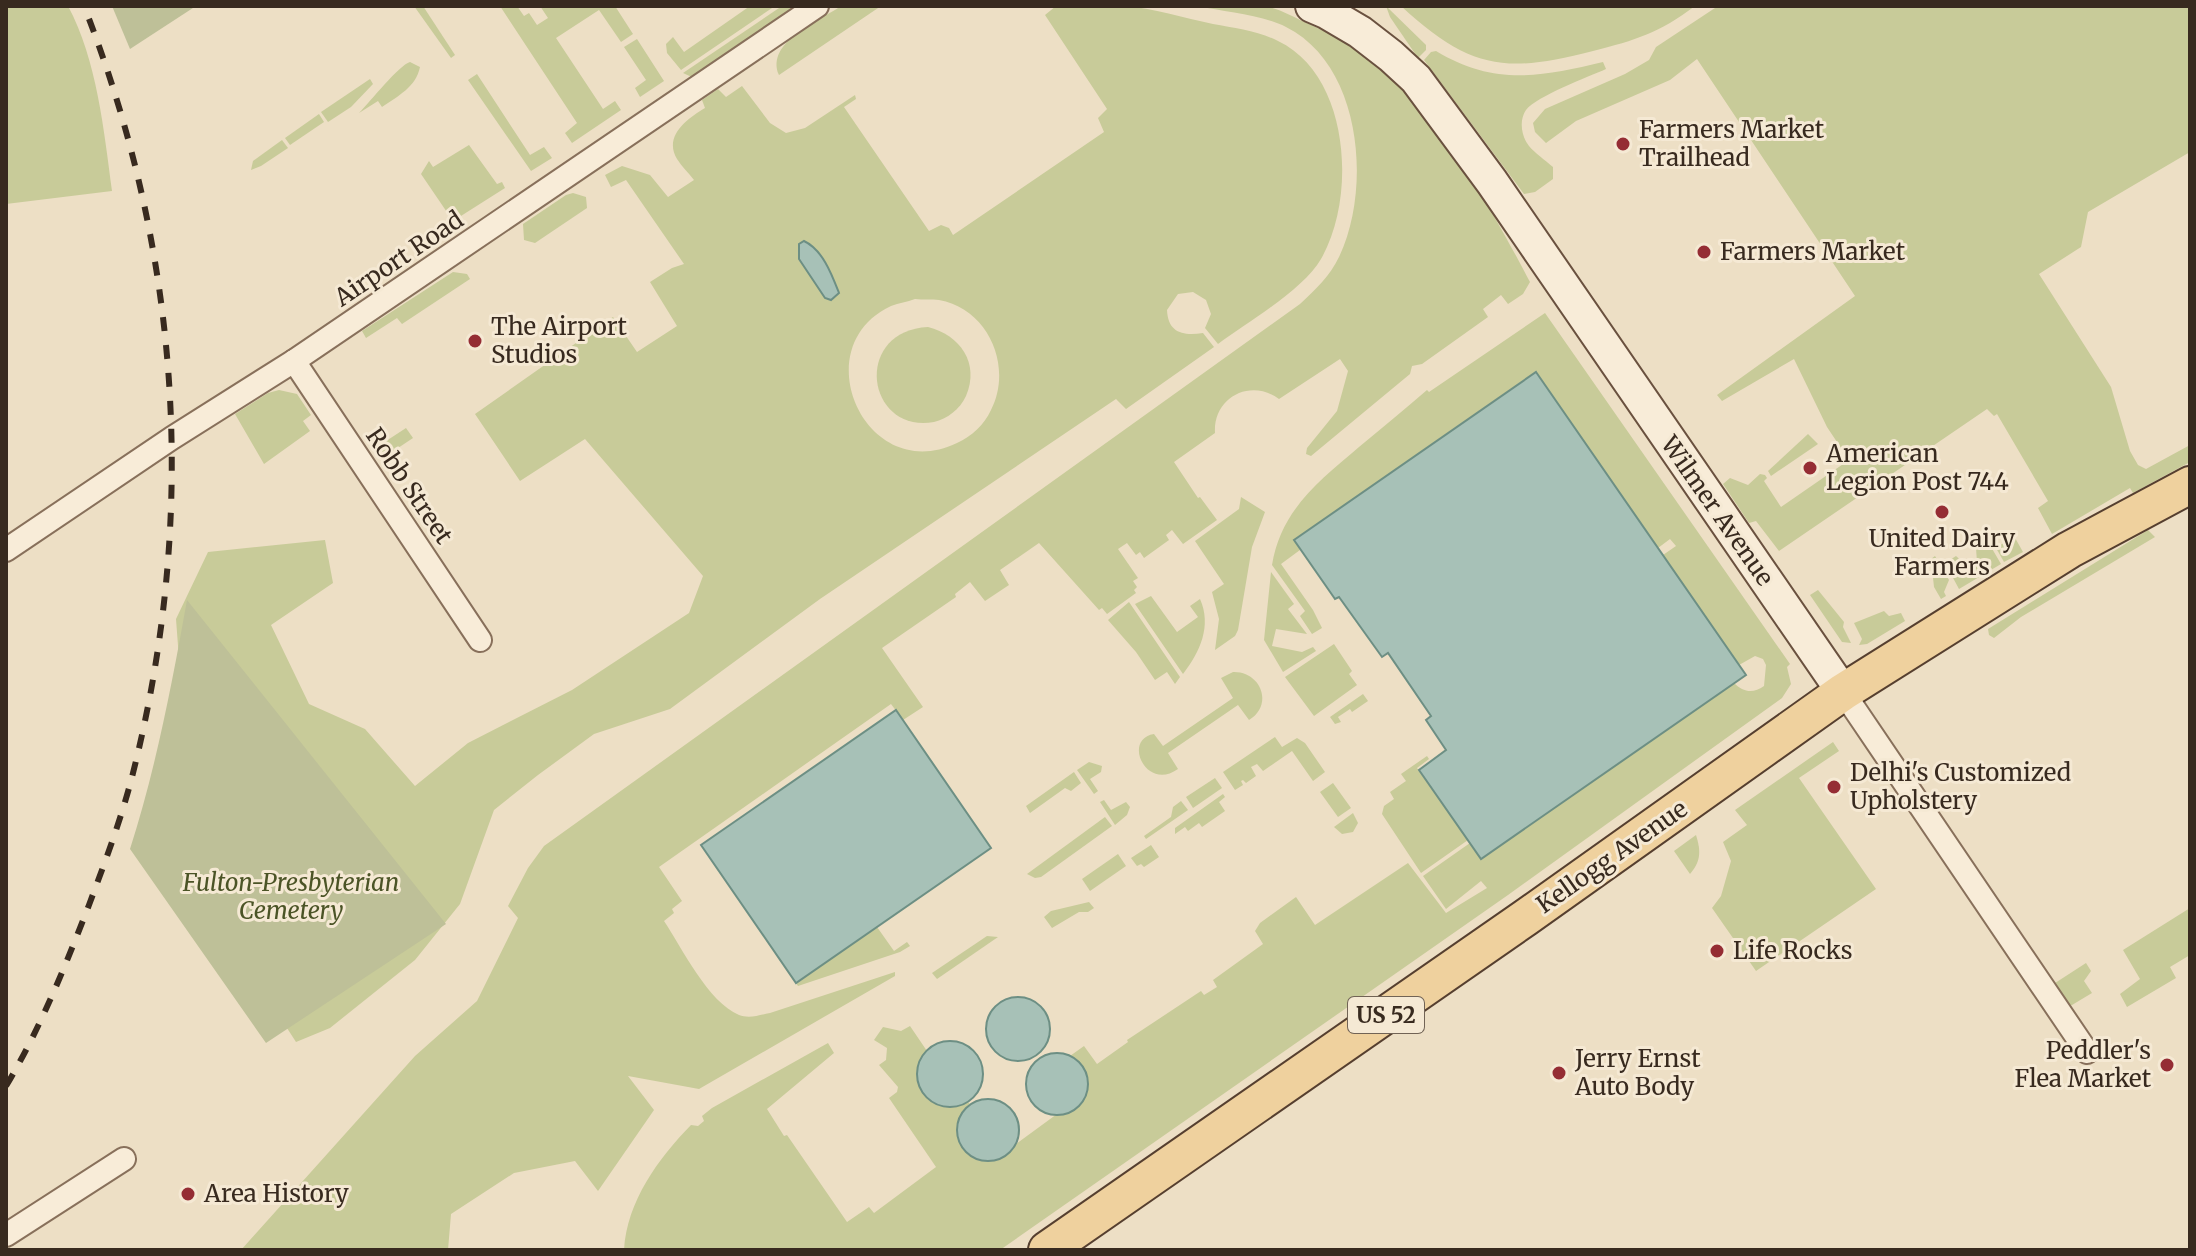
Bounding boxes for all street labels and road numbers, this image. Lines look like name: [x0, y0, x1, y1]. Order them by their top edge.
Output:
street label: Airport Road: [327, 204, 469, 314]
street label: Robb Street: [359, 422, 460, 550]
street label: Wilmer Avenue: [1654, 429, 1781, 592]
street label: Kellogg Avenue: [1530, 793, 1693, 920]
road number: US 52: [1348, 997, 1424, 1033]

